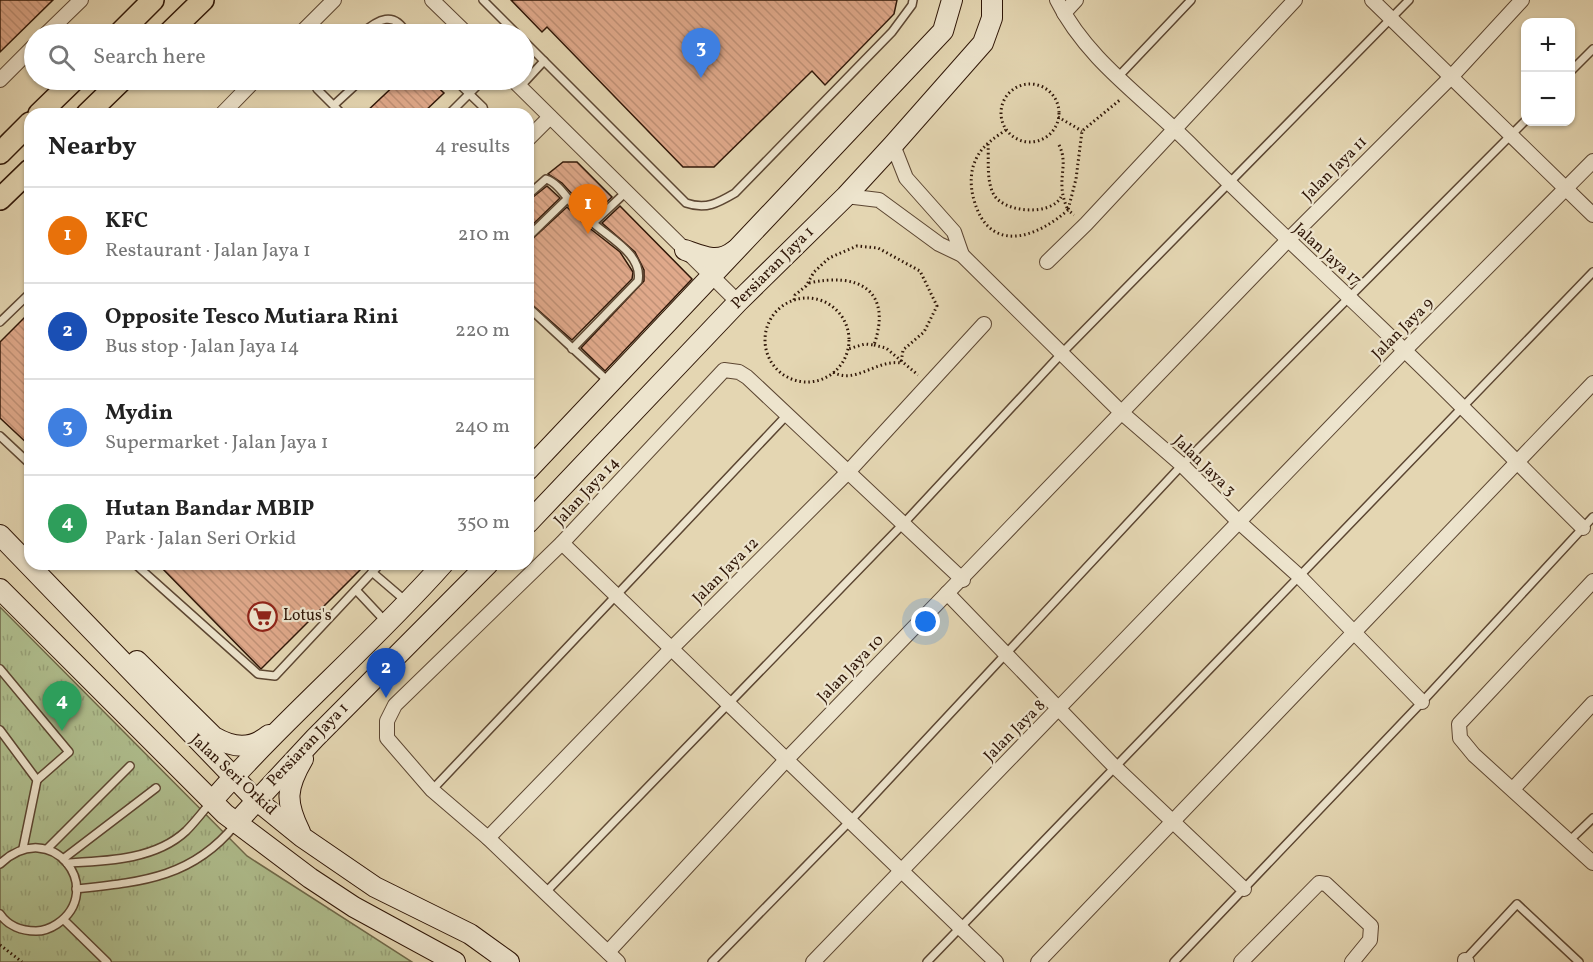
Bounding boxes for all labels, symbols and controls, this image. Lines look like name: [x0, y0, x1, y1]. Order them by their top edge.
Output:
map controls: [1521, 18, 1575, 126]
button: +: [1521, 18, 1575, 72]
search box: [24, 24, 534, 90]
pin: 3: [682, 28, 720, 78]
icon: search: [45, 41, 78, 74]
text: Search here: [93, 42, 206, 73]
button: −: [1521, 72, 1575, 126]
text: Nearby: [48, 129, 137, 165]
street label: Jalan Jaya 11: [1298, 132, 1372, 206]
text: 4 results: [435, 133, 510, 161]
pin: 1: [568, 184, 608, 234]
text: KFC: [105, 206, 148, 237]
street label: Jalan Jaya 17: [1288, 218, 1366, 292]
text: 1: [63, 221, 72, 249]
text: 210 m: [458, 221, 510, 249]
street label: Persiaran Jaya 1: [727, 222, 819, 314]
text: Restaurant · Jalan Jaya 1: [105, 237, 311, 265]
street label: Jalan Jaya 9: [1367, 293, 1439, 365]
text: Opposite Tesco Mutiara Rini: [105, 302, 399, 333]
text: 2: [62, 317, 73, 345]
text: 220 m: [455, 317, 510, 345]
text: Bus stop · Jalan Jaya 14: [105, 333, 300, 361]
text: Mydin: [105, 398, 173, 429]
text: 3: [62, 413, 73, 441]
text: 240 m: [455, 413, 510, 441]
text: Supermarket · Jalan Jaya 1: [105, 429, 329, 457]
street label: Jalan Jaya 3: [1168, 430, 1240, 502]
street label: Jalan Jaya 14: [549, 453, 625, 531]
text: Hutan Bandar MBIP: [105, 494, 314, 525]
text: 4: [61, 509, 74, 537]
text: 350 m: [457, 509, 510, 537]
text: Park · Jalan Seri Orkid: [105, 525, 296, 553]
street label: Jalan Jaya 12: [688, 533, 764, 609]
supermarket icon: Lotus's: [246, 600, 278, 632]
place label: Lotus's: [283, 605, 332, 627]
your location: [911, 607, 940, 636]
street label: Jalan Jaya 10: [813, 630, 889, 708]
pin: 2: [366, 648, 406, 698]
pin: 4: [42, 682, 82, 731]
street label: Jalan Jaya 8: [979, 695, 1051, 767]
street label: Persiaran Jaya 1: [262, 698, 354, 792]
street label: Jalan Seri Orkid: [185, 729, 281, 821]

